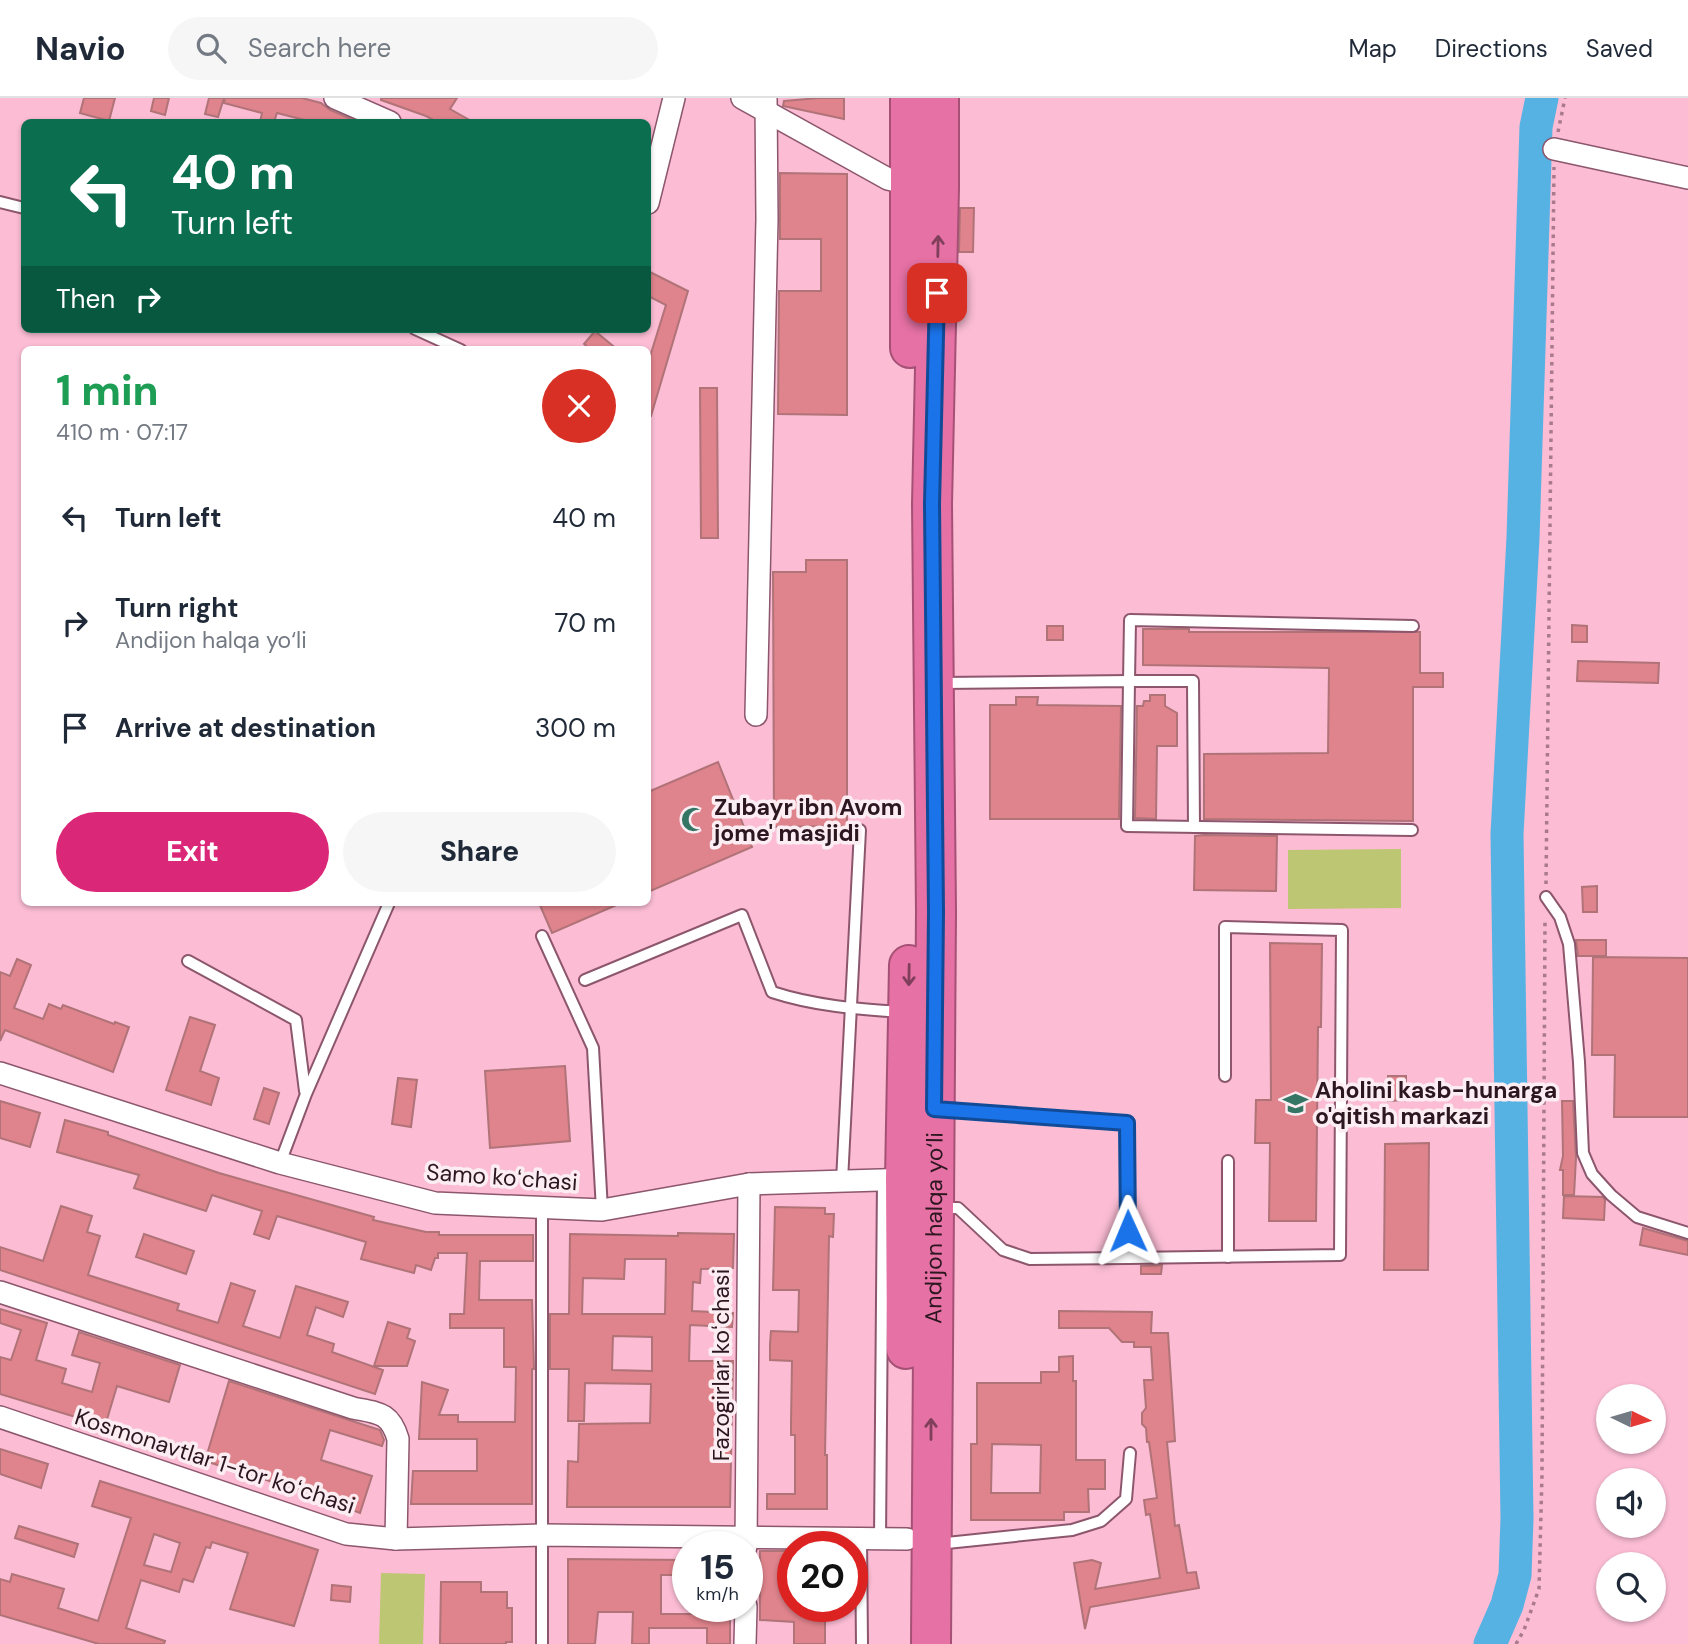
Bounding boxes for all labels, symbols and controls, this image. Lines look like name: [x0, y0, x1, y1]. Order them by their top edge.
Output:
search box: [168, 17, 658, 80]
text: Navio: [35, 27, 126, 70]
icon: search: [192, 29, 230, 67]
text: Search here: [248, 31, 391, 65]
text: Map: [1349, 33, 1397, 64]
text: Directions: [1435, 33, 1548, 64]
text: Saved: [1586, 33, 1653, 64]
text: 40 m: [171, 140, 295, 204]
icon: left: [56, 147, 147, 238]
text: Turn left: [171, 202, 293, 244]
one-way arrow: [931, 235, 945, 258]
pin: [907, 263, 967, 323]
icon: arrive: [918, 274, 956, 312]
icon: right: [129, 280, 167, 318]
text: Then: [56, 282, 115, 316]
text: 1 min: [56, 363, 159, 418]
button: close: [542, 369, 616, 443]
text: 410 m · 07:17: [56, 417, 188, 447]
icon: left: [56, 499, 94, 537]
text: Turn left: [115, 501, 222, 535]
text: 40 m: [552, 501, 616, 535]
text: Turn right: [115, 591, 239, 625]
icon: right: [56, 604, 94, 642]
text: 70 m: [555, 606, 616, 640]
text: Andijon halqa yo‘li: [115, 625, 307, 655]
icon: arrive: [56, 709, 94, 747]
text: Arrive at destination: [115, 711, 376, 745]
text: 300 m: [535, 711, 616, 745]
place label: Zubayr ibn Avom jome' masjidi: [713, 792, 902, 848]
mosque icon: Zubayr ibn Avom jome' masjidi: [680, 806, 708, 834]
button: Exit: [56, 812, 329, 892]
button: Share: [343, 812, 616, 892]
one-way arrow: [902, 963, 915, 986]
place label: Aholini kasb-hunarga o'qitish markazi: [1315, 1075, 1557, 1131]
school or university icon: Aholini kasb-hunarga o'qitish markazi: [1281, 1089, 1309, 1117]
street label: Andijon halqa yo‘li: [918, 1132, 949, 1324]
street label: Samo koʻchasi: [425, 1157, 579, 1197]
position arrow: [1091, 1194, 1165, 1268]
street label: Fazogirlar koʻchasi: [706, 1269, 736, 1461]
north arrow: [1596, 1384, 1666, 1454]
map controls: [1596, 1384, 1666, 1622]
street label: Kosmonavtlar 1-tor koʻchasi: [71, 1401, 359, 1521]
one-way arrow: [924, 1418, 938, 1441]
button: sound: [1596, 1468, 1666, 1538]
speed limit sign: 20: [777, 1531, 868, 1622]
text: 15: [700, 1544, 735, 1590]
button: search: [1596, 1552, 1666, 1622]
text: km/h: [696, 1582, 739, 1606]

